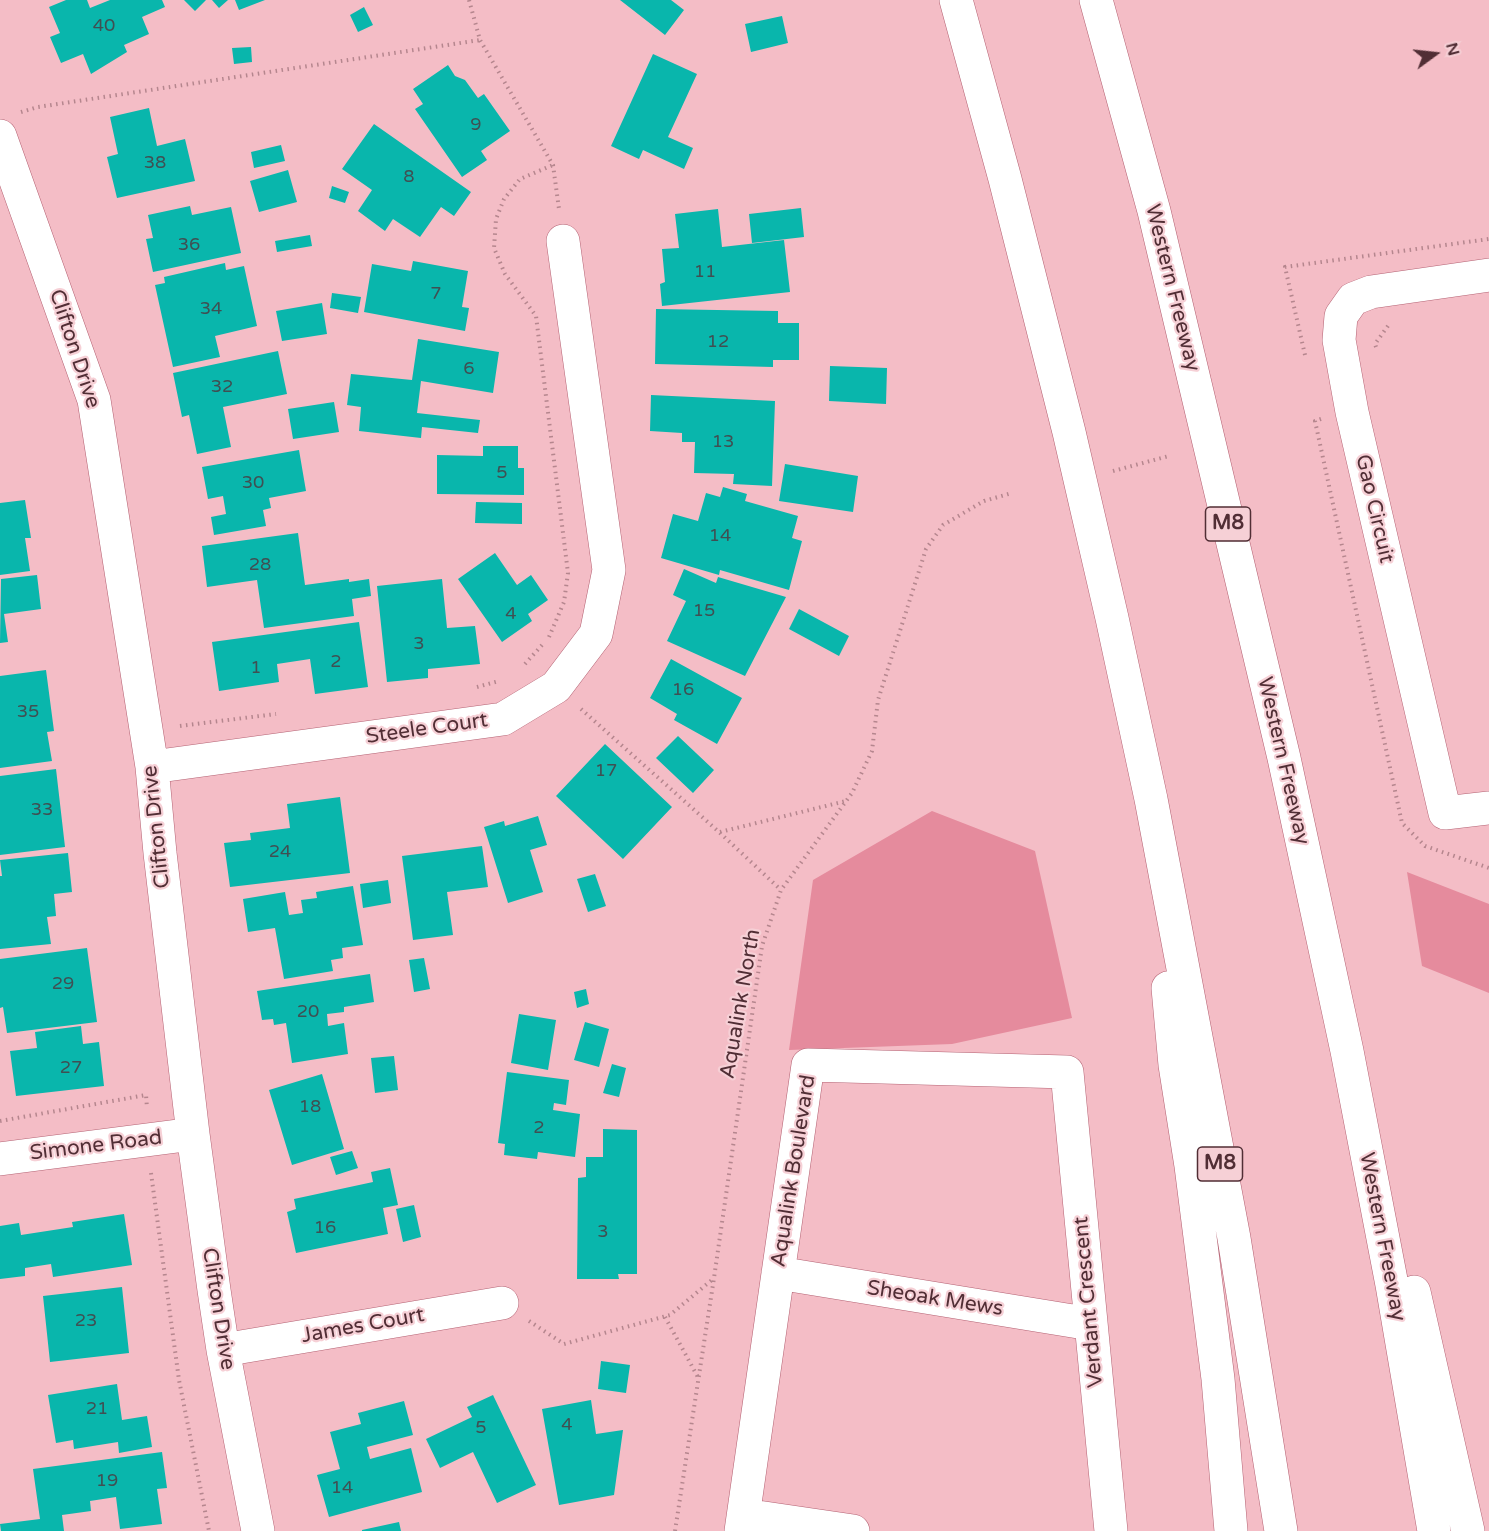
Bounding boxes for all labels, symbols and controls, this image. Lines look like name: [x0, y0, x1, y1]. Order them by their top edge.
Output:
house number: 40: [93, 15, 115, 37]
north arrow: [1405, 24, 1465, 84]
text: N: [1441, 41, 1464, 58]
house number: 9: [470, 114, 482, 136]
house number: 38: [144, 152, 166, 174]
house number: 8: [403, 166, 415, 188]
street label: Western Freeway: [1139, 202, 1205, 374]
house number: 36: [178, 234, 200, 256]
house number: 11: [694, 261, 716, 283]
house number: 7: [430, 283, 442, 305]
street label: Clifton Drive: [43, 286, 105, 412]
house number: 34: [200, 298, 222, 320]
house number: 12: [707, 331, 729, 353]
house number: 6: [463, 358, 475, 380]
house number: 32: [211, 376, 233, 398]
house number: 13: [712, 431, 734, 453]
street label: Gao Circuit: [1349, 452, 1399, 566]
house number: 5: [496, 462, 508, 484]
house number: 30: [242, 472, 264, 494]
road number: M8: [1206, 507, 1250, 541]
house number: 14: [709, 525, 731, 547]
house number: 28: [249, 554, 271, 576]
house number: 15: [693, 600, 715, 622]
house number: 4: [505, 603, 517, 625]
house number: 3: [413, 633, 425, 655]
house number: 2: [330, 651, 342, 673]
house number: 1: [250, 657, 262, 679]
street label: Western Freeway: [1251, 675, 1315, 847]
house number: 16: [672, 679, 694, 701]
house number: 35: [17, 701, 39, 723]
street label: Steele Court: [365, 708, 489, 750]
house number: 17: [595, 760, 617, 782]
street label: Clifton Drive: [138, 764, 176, 890]
house number: 33: [31, 799, 53, 821]
house number: 24: [269, 841, 291, 863]
street label: Aqualink North: [715, 927, 767, 1081]
house number: 29: [52, 973, 74, 995]
house number: 20: [297, 1001, 319, 1023]
house number: 27: [60, 1057, 82, 1079]
street label: Aqualink Boulevard: [766, 1073, 822, 1269]
house number: 18: [299, 1096, 321, 1118]
house number: 2: [533, 1117, 545, 1139]
street label: Simone Road: [28, 1125, 164, 1167]
road number: M8: [1198, 1147, 1242, 1181]
street label: Western Freeway: [1353, 1151, 1411, 1323]
street label: Verdant Crescent: [1069, 1215, 1109, 1389]
house number: 16: [314, 1217, 336, 1239]
house number: 3: [597, 1221, 609, 1243]
street label: Clifton Drive: [196, 1246, 240, 1372]
street label: Sheoak Mews: [865, 1276, 1005, 1322]
street label: James Court: [300, 1303, 426, 1349]
house number: 23: [75, 1310, 97, 1332]
house number: 21: [86, 1398, 108, 1420]
house number: 4: [561, 1414, 573, 1436]
house number: 5: [475, 1417, 487, 1439]
house number: 19: [96, 1470, 118, 1492]
house number: 14: [331, 1477, 353, 1499]

